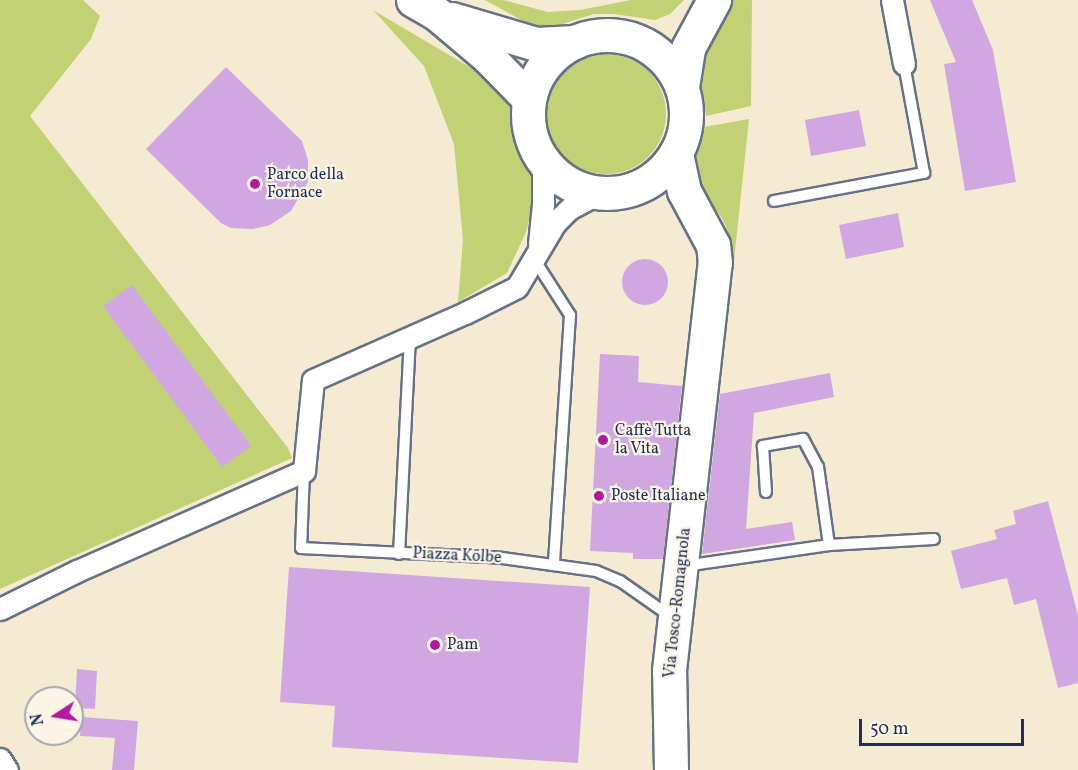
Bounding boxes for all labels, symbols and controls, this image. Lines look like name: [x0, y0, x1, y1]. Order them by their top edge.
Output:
place label: Parco della Fornace: [267, 165, 344, 203]
marker: Parco della Fornace: [248, 177, 262, 191]
place label: Caffè Tutta la Vita: [615, 421, 692, 459]
marker: Caffè Tutta la Vita: [596, 433, 610, 447]
place label: Poste Italiane: [611, 486, 706, 506]
marker: Poste Italiane: [592, 489, 606, 503]
street label: Via Tosco-Romagnola: [661, 527, 695, 679]
street label: Piazza Kolbe: [412, 544, 502, 568]
place label: Pam: [447, 635, 478, 655]
marker: Pam: [428, 638, 442, 652]
north arrow: [24, 686, 84, 746]
scale bar: [862, 707, 1027, 745]
text: N: [26, 711, 50, 727]
text: 50 m: [870, 717, 909, 742]

